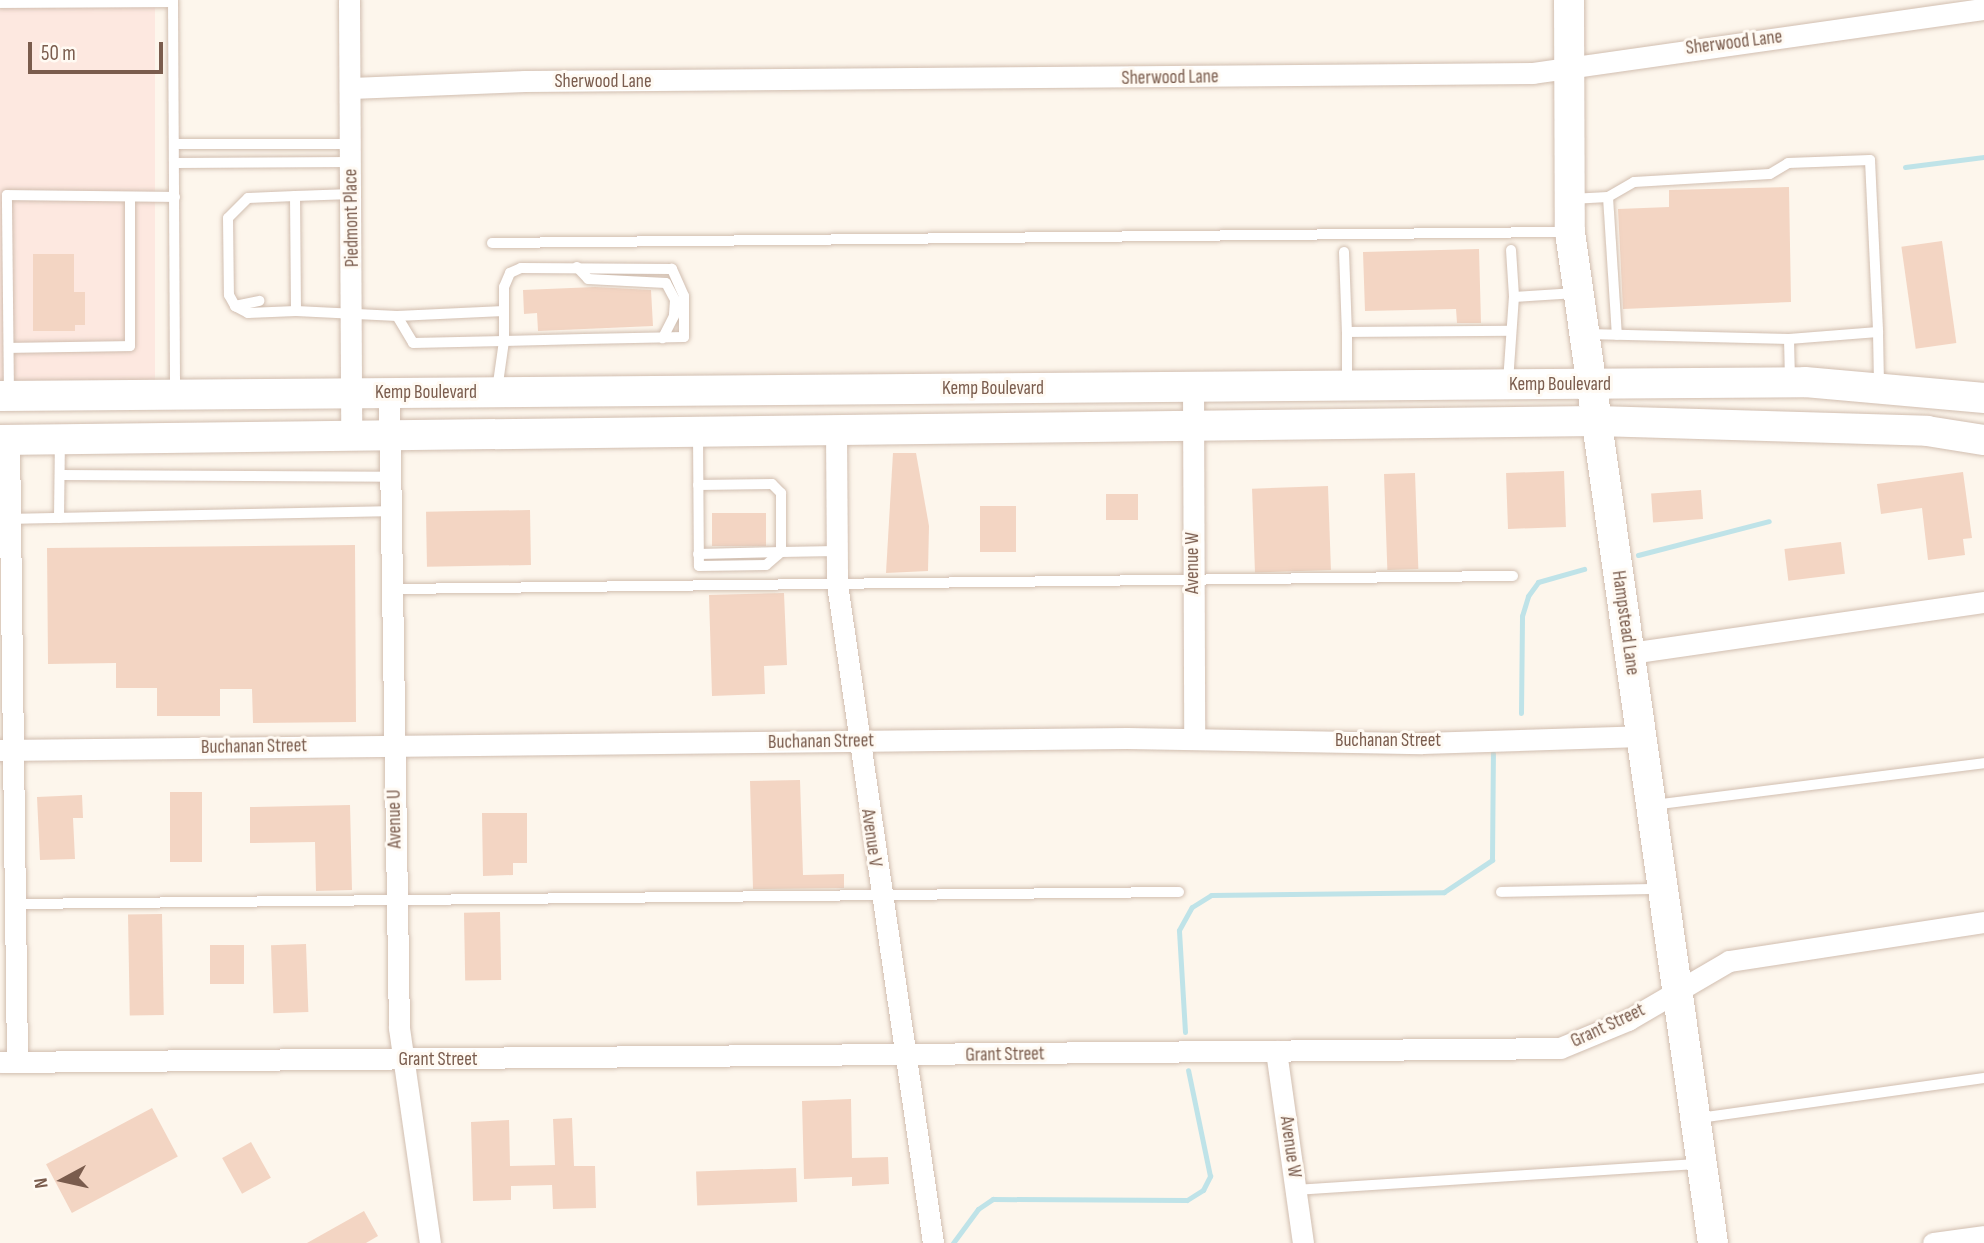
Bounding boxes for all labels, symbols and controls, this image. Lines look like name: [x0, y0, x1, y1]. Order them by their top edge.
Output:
street label: Sherwood Lane: [1684, 26, 1784, 60]
scale bar: [32, 28, 166, 72]
text: 50 m: [41, 41, 76, 66]
street label: Sherwood Lane: [1121, 66, 1219, 90]
street label: Sherwood Lane: [554, 71, 652, 93]
street label: Piedmont Place: [340, 169, 364, 267]
street label: Kemp Boulevard: [1509, 374, 1611, 396]
street label: Kemp Boulevard: [942, 378, 1044, 400]
street label: Kemp Boulevard: [375, 382, 477, 404]
street label: Avenue W: [1182, 532, 1204, 594]
street label: Hampstead Lane: [1606, 569, 1644, 677]
street label: Buchanan Street: [768, 730, 874, 754]
street label: Buchanan Street: [1335, 730, 1441, 752]
street label: Buchanan Street: [201, 735, 307, 759]
street label: Avenue U: [383, 789, 407, 849]
street label: Avenue V: [856, 808, 886, 868]
street label: Grant Street: [1567, 999, 1649, 1053]
street label: Grant Street: [965, 1043, 1045, 1067]
street label: Grant Street: [398, 1049, 478, 1071]
street label: Avenue W: [1274, 1115, 1306, 1179]
north arrow: [28, 1145, 98, 1215]
text: N: [30, 1176, 54, 1190]

